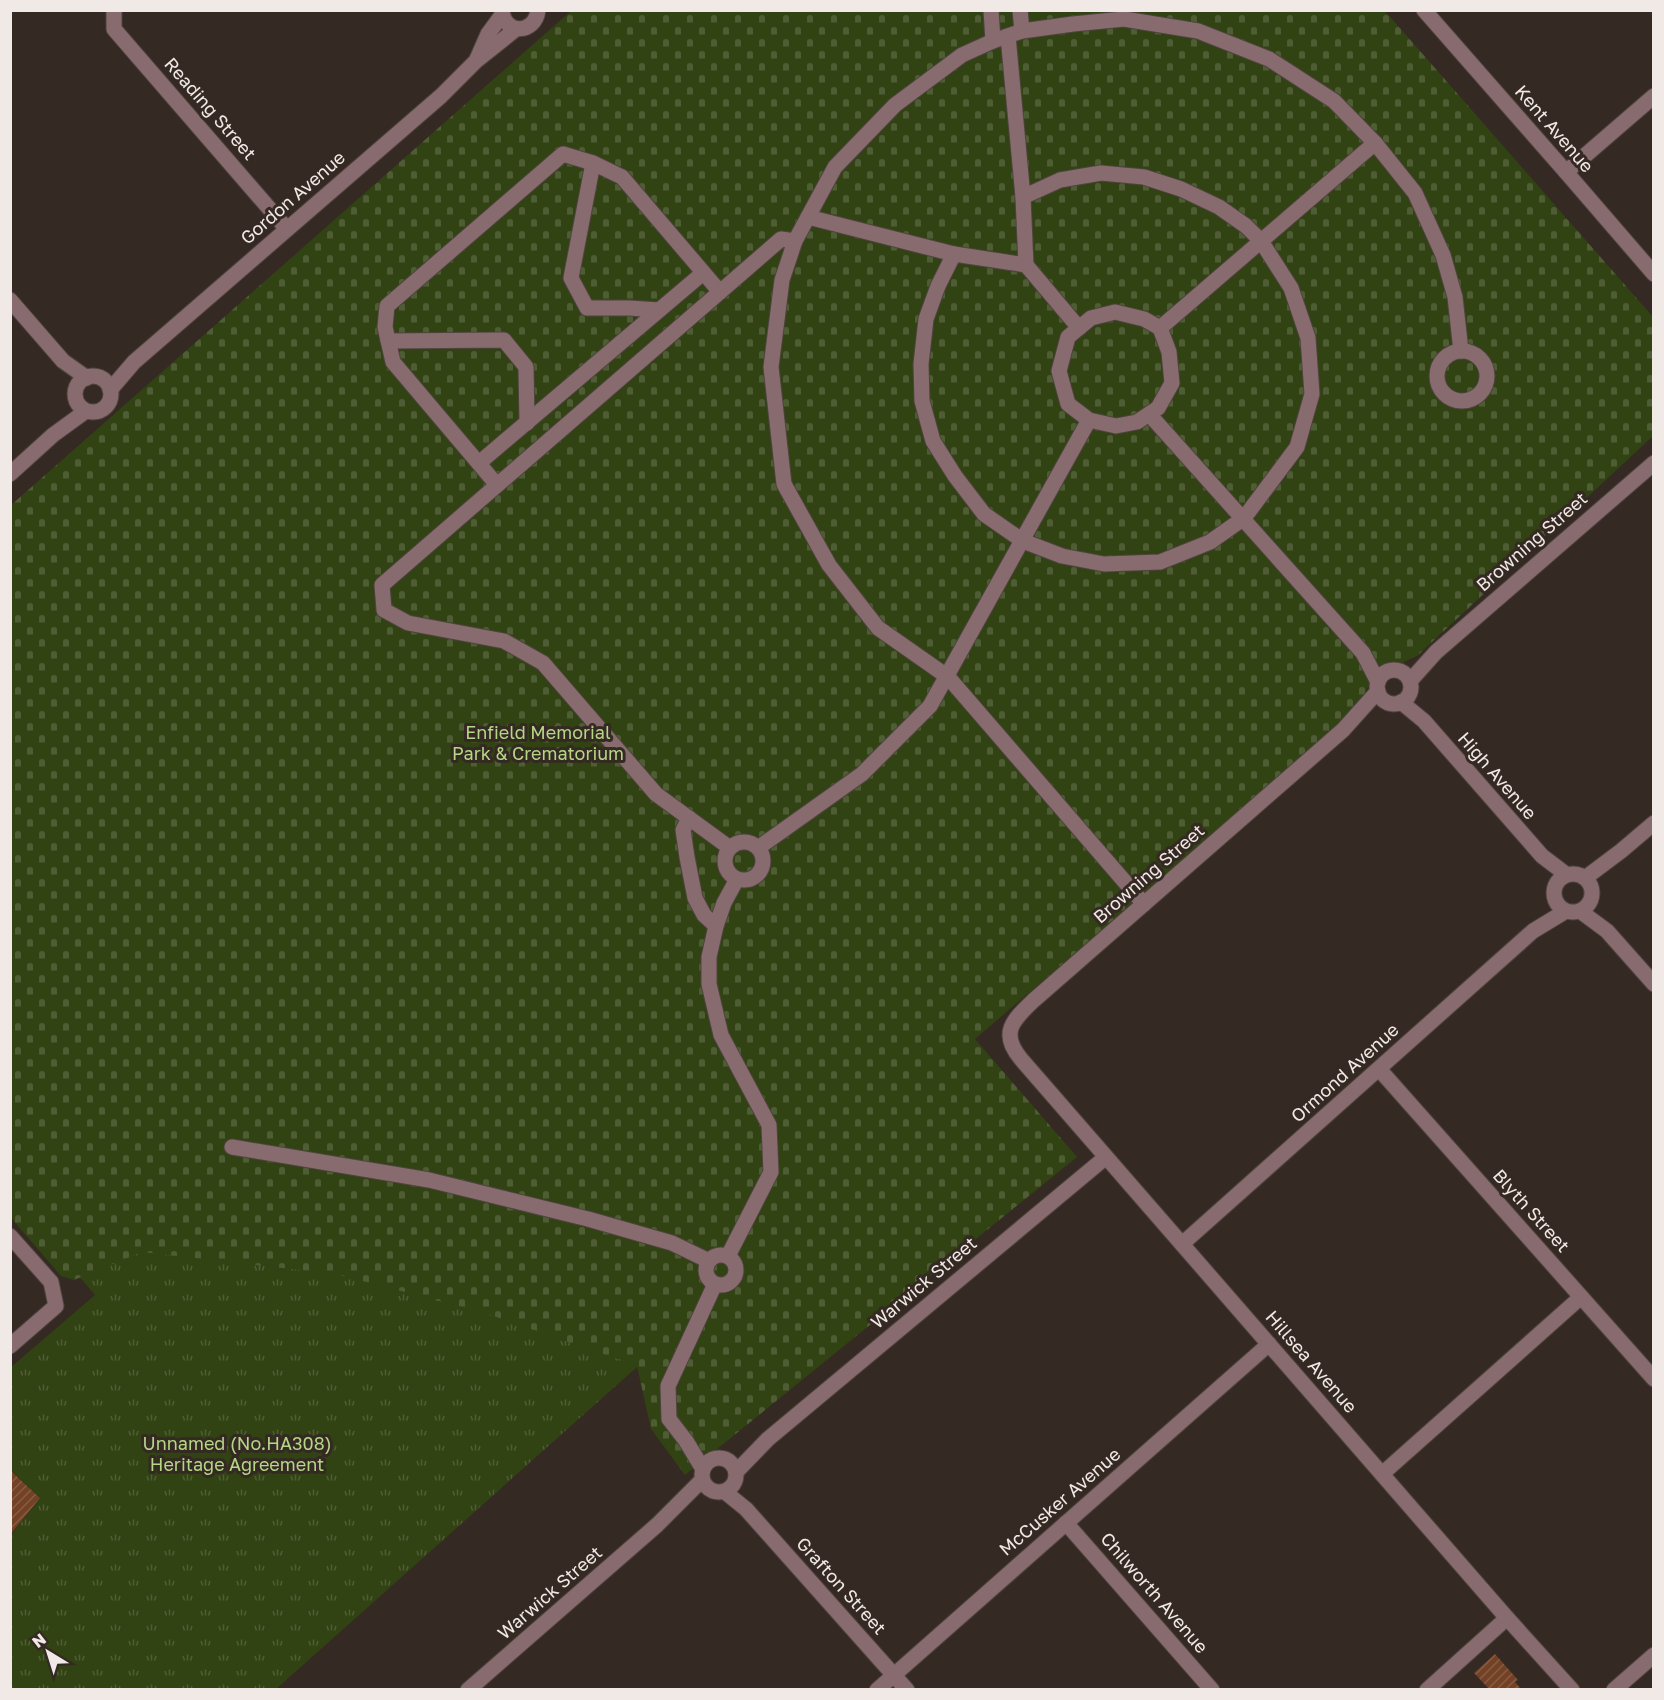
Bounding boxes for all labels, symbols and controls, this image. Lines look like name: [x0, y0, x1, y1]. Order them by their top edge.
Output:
street label: Reading Street: [160, 53, 261, 164]
street label: Kent Avenue: [1511, 80, 1599, 177]
street label: Gordon Avenue: [236, 146, 349, 249]
street label: Browning Street: [1471, 487, 1591, 595]
park label: Enfield Memorial Park & Crematorium: [452, 721, 624, 764]
street label: High Avenue: [1454, 727, 1542, 824]
street label: Browning Street: [1088, 819, 1208, 927]
street label: Ormond Avenue: [1286, 1018, 1403, 1126]
street label: Blyth Street: [1489, 1164, 1575, 1256]
street label: Warwick Street: [866, 1232, 981, 1333]
street label: Hillsea Avenue: [1261, 1306, 1362, 1417]
park label: Unnamed (No.HA308) Heritage Agreement: [143, 1432, 332, 1475]
street label: McCusker Avenue: [994, 1443, 1124, 1560]
street label: Chilworth Avenue: [1096, 1528, 1213, 1657]
street label: Grafton Street: [792, 1532, 891, 1639]
street label: Warwick Street: [493, 1541, 606, 1644]
north arrow: [18, 1622, 78, 1682]
text: N: [28, 1629, 50, 1652]

